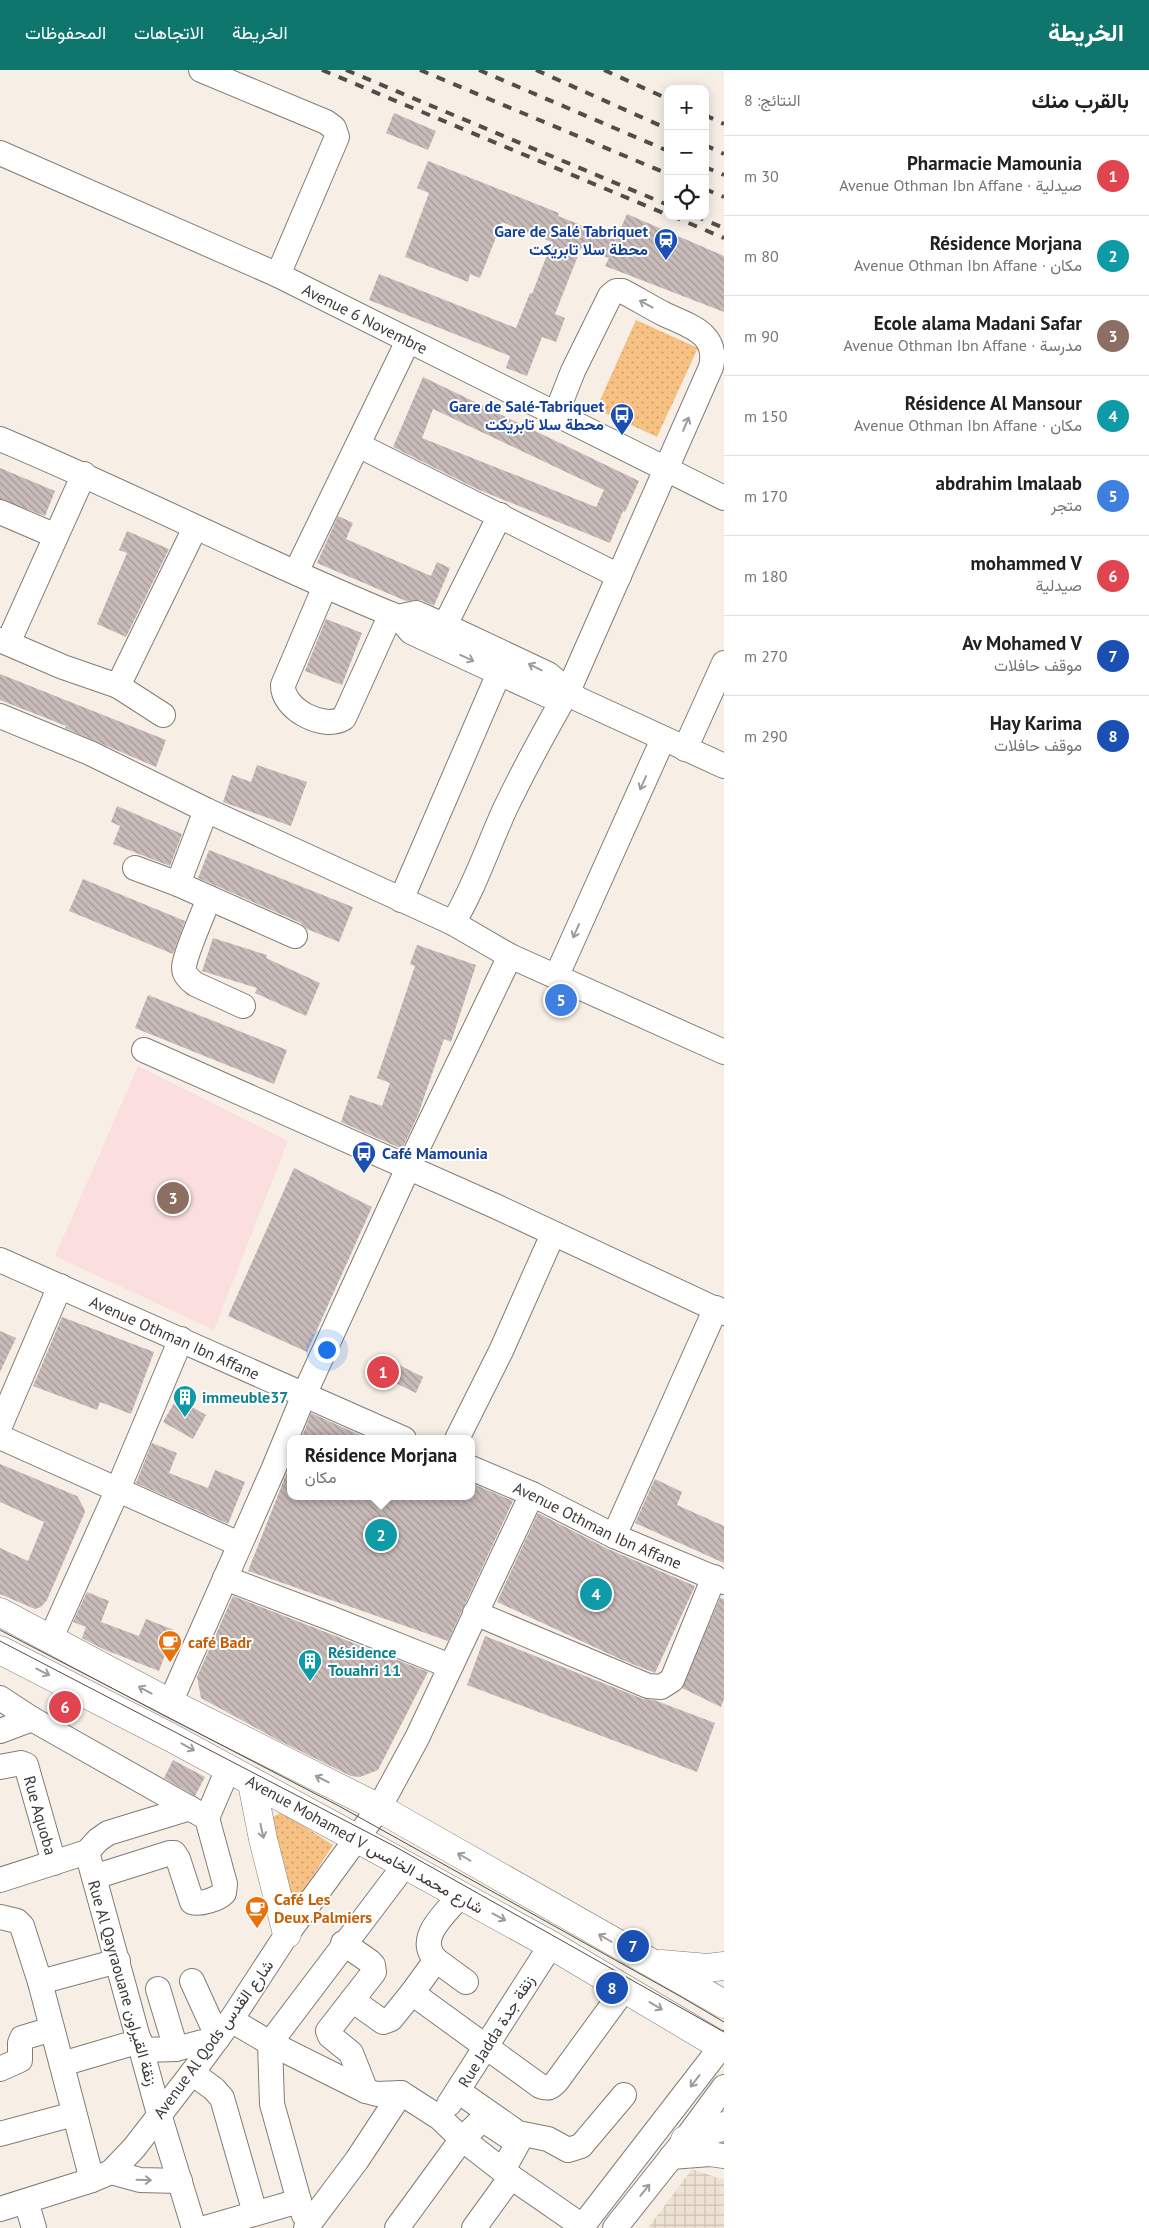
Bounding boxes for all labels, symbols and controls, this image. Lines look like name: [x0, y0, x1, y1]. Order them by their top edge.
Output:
text: الخريطة: [1048, 17, 1124, 48]
text: المحفوظات: [25, 21, 106, 44]
text: الاتجاهات: [134, 21, 204, 44]
text: الخريطة: [232, 21, 288, 44]
map controls: [664, 85, 709, 220]
button: +: [664, 85, 709, 130]
text: بالقرب منك: [1031, 87, 1129, 114]
text: النتائج: 8: [744, 90, 800, 110]
button: −: [664, 130, 709, 175]
text: Pharmacie Mamounia: [907, 151, 1082, 175]
text: 30 m: [744, 166, 779, 186]
text: 1: [1108, 166, 1118, 186]
button: locate: [664, 175, 709, 220]
text: صيدلية · Avenue Othman Ibn Affane: [839, 175, 1082, 195]
place label: Gare de Salé Tabriquet محطة سلا تابريكت: [494, 221, 648, 260]
station icon: Gare de Salé Tabriquet محطة سلا تابريكت: [653, 227, 679, 261]
text: Résidence Morjana: [930, 231, 1082, 255]
text: 80 m: [744, 246, 779, 266]
text: 2: [1108, 246, 1118, 266]
text: مكان · Avenue Othman Ibn Affane: [854, 255, 1082, 275]
street label: Avenue 6 Novembre: [299, 279, 431, 358]
one-way arrow: [639, 299, 654, 309]
text: Ecole alama Madani Safar: [874, 311, 1082, 335]
text: 90 m: [744, 326, 779, 346]
text: 3: [1108, 326, 1118, 346]
text: مدرسة · Avenue Othman Ibn Affane: [843, 335, 1082, 355]
text: Résidence Al Mansour: [905, 391, 1082, 415]
place label: Gare de Salé-Tabriquet محطة سلا تابريكت: [449, 396, 604, 435]
bus stop icon: Gare de Salé-Tabriquet محطة سلا تابريكت: [609, 402, 635, 436]
text: 150 m: [744, 406, 787, 426]
text: 4: [1108, 406, 1118, 426]
text: مكان · Avenue Othman Ibn Affane: [854, 415, 1082, 435]
one-way arrow: [681, 417, 691, 432]
text: abdrahim lmalaab: [936, 471, 1082, 495]
text: 170 m: [744, 486, 787, 506]
text: 5: [1108, 486, 1118, 506]
text: متجر: [1051, 495, 1082, 515]
text: mohammed V: [971, 551, 1082, 575]
text: 180 m: [744, 566, 787, 586]
text: 6: [1108, 566, 1118, 586]
text: صيدلية: [1036, 575, 1082, 595]
text: Av Mohamed V: [962, 631, 1082, 655]
text: 270 m: [744, 646, 787, 666]
text: 7: [1108, 646, 1118, 666]
one-way arrow: [459, 654, 474, 663]
text: موقف حافلات: [994, 655, 1082, 675]
one-way arrow: [528, 662, 543, 671]
text: Hay Karima: [990, 711, 1082, 735]
text: 290 m: [744, 726, 787, 746]
text: 8: [1108, 726, 1118, 746]
text: موقف حافلات: [994, 735, 1082, 755]
one-way arrow: [637, 775, 647, 790]
one-way arrow: [571, 923, 581, 938]
pin: 5: [545, 981, 577, 1019]
bus stop icon: Café Mamounia: [351, 1140, 377, 1174]
place label: Café Mamounia: [382, 1143, 488, 1163]
pin: 3: [157, 1179, 189, 1217]
street label: Avenue Othman Ibn Affane: [87, 1291, 263, 1384]
your location: [314, 1337, 340, 1363]
pin: 1: [367, 1353, 399, 1391]
building icon: immeuble37: [172, 1384, 198, 1418]
place label: immeuble37: [202, 1387, 288, 1407]
popup: [287, 1435, 475, 1500]
text: Résidence Morjana: [305, 1443, 457, 1467]
text: مكان: [305, 1467, 337, 1487]
street label: Avenue Othman Ibn Affane: [510, 1477, 685, 1573]
pin: 2: [365, 1516, 397, 1554]
pin: 4: [580, 1575, 612, 1613]
cafe icon: café Badr: [157, 1629, 183, 1663]
place label: café Badr: [188, 1632, 252, 1652]
place label: Résidence Touahri 11: [328, 1642, 401, 1680]
building icon: Résidence Touahri 11: [297, 1648, 323, 1682]
one-way arrow: [35, 1668, 50, 1677]
one-way arrow: [138, 1685, 153, 1695]
pin: 6: [49, 1688, 81, 1726]
one-way arrow: [180, 1742, 194, 1752]
street label: Avenue Mohamed V شارع محمد الخامس: [242, 1770, 487, 1919]
street label: Rue Aquoba: [20, 1773, 61, 1857]
one-way arrow: [315, 1773, 330, 1783]
one-way arrow: [257, 1822, 267, 1838]
one-way arrow: [458, 1851, 472, 1861]
street label: Rue Al Qayraouane زنقة القيراون: [83, 1878, 162, 2088]
place label: Café Les Deux Palmiers: [274, 1889, 372, 1927]
cafe icon: Café Les Deux Palmiers: [244, 1895, 270, 1929]
one-way arrow: [491, 1913, 506, 1922]
pin: 7: [617, 1927, 649, 1965]
one-way arrow: [598, 1933, 613, 1943]
street label: Avenue Al Qods شارع القدس: [149, 1956, 279, 2123]
pin: 8: [596, 1969, 628, 2007]
street label: Rue Jadda زنقة جدة: [453, 1971, 539, 2091]
one-way arrow: [648, 2001, 663, 2011]
one-way arrow: [689, 2075, 700, 2088]
one-way arrow: [136, 2175, 152, 2184]
one-way arrow: [640, 2183, 651, 2196]

